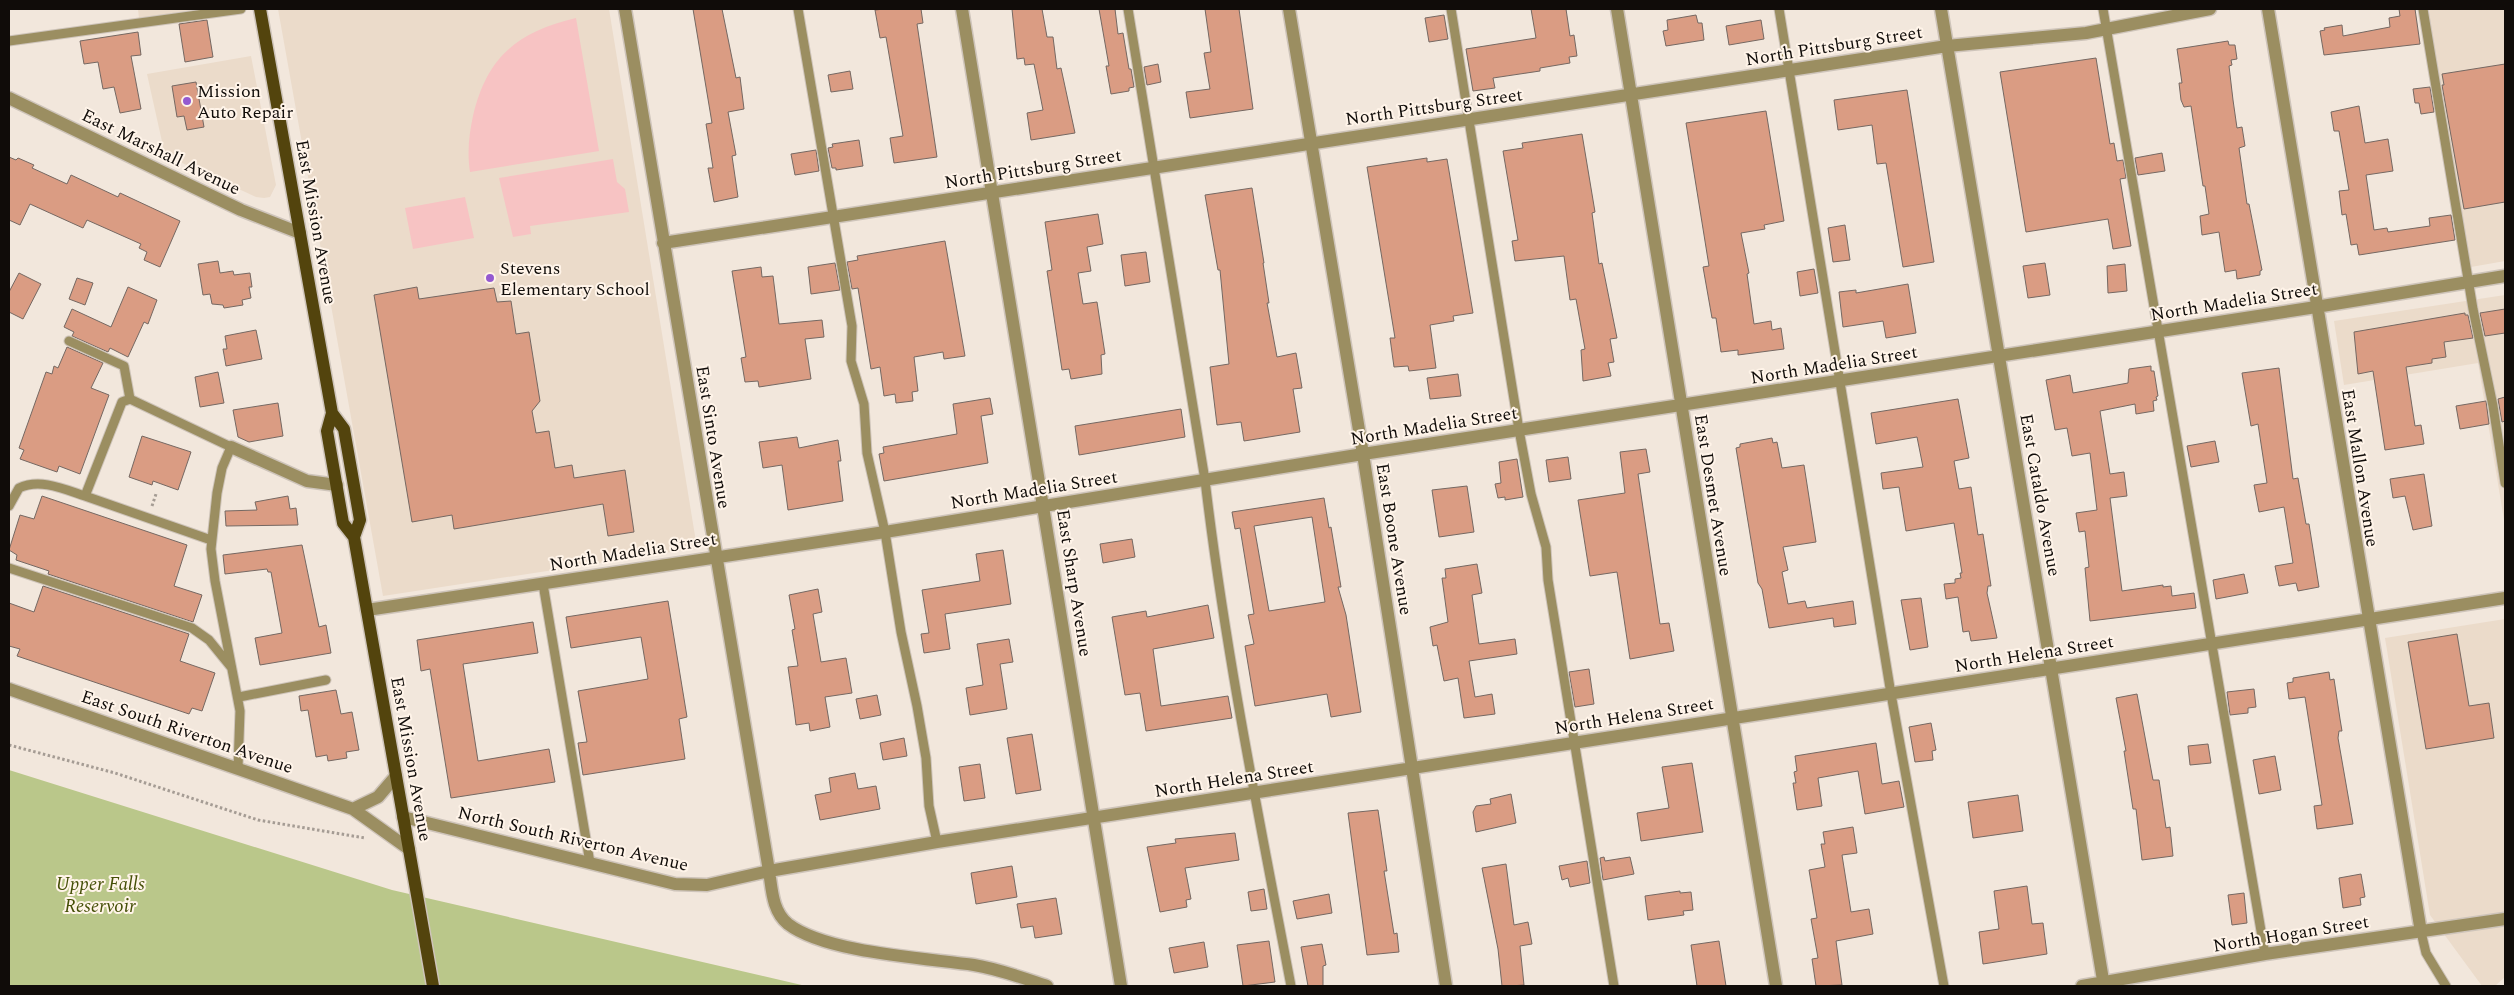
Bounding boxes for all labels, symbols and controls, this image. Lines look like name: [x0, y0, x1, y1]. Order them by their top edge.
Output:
street label: North Pittsburg Street: [1744, 19, 1924, 73]
place label: Mission Auto Repair: [197, 78, 293, 126]
street label: North Pittsburg Street: [1344, 81, 1524, 133]
marker: Mission Auto Repair: [181, 95, 193, 107]
street label: East Marshall Avenue: [77, 102, 245, 202]
street label: East Mission Avenue: [288, 137, 344, 307]
street label: North Pittsburg Street: [943, 142, 1123, 196]
place label: Stevens Elementary School: [500, 255, 650, 303]
marker: Stevens Elementary School: [484, 272, 496, 284]
street label: North Madelia Street: [2148, 275, 2320, 329]
street label: North Madelia Street: [1748, 338, 1920, 392]
street label: East Sinto Avenue: [688, 363, 738, 511]
street label: East Mallon Avenue: [2334, 387, 2386, 549]
street label: North Madelia Street: [1348, 399, 1520, 453]
street label: East Cataldo Avenue: [2012, 411, 2068, 579]
street label: East Desmet Avenue: [1687, 412, 1739, 578]
street label: East Boone Avenue: [1369, 461, 1419, 617]
street label: North Madelia Street: [948, 463, 1120, 517]
street label: East Sharp Avenue: [1049, 507, 1099, 659]
street label: North Madelia Street: [547, 525, 719, 579]
street label: North Helena Street: [1952, 628, 2116, 680]
street label: East Mission Avenue: [383, 674, 439, 844]
street label: East South Riverton Avenue: [77, 683, 297, 781]
street label: North Helena Street: [1552, 690, 1716, 742]
street label: North Helena Street: [1152, 753, 1316, 805]
street label: North South Riverton Avenue: [455, 799, 691, 879]
water label: Upper Falls Reservoir: [55, 870, 145, 921]
street label: North Hogan Street: [2211, 908, 2371, 960]

